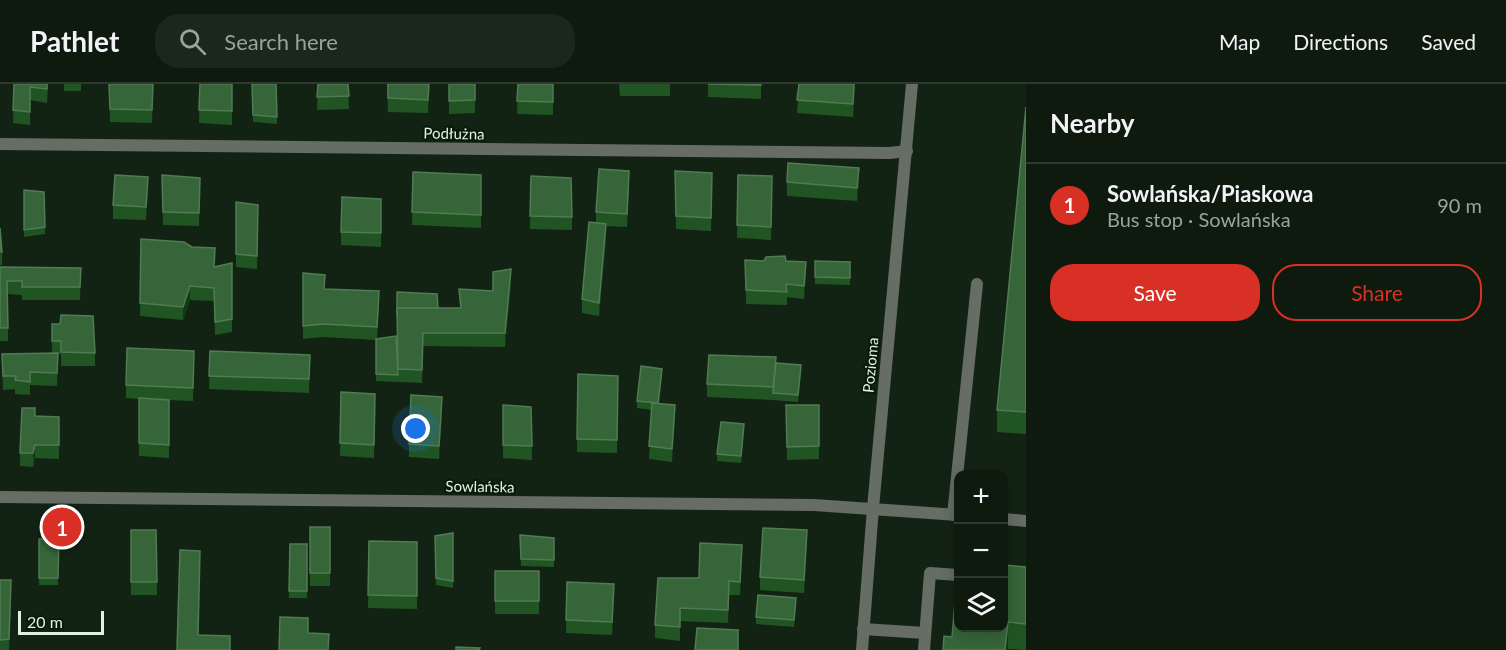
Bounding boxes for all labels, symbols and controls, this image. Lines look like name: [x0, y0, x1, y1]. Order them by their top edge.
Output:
search box: [155, 14, 575, 68]
text: Pathlet: [30, 24, 119, 58]
icon: search: [176, 25, 209, 58]
text: Search here: [224, 28, 338, 55]
text: Map: [1219, 29, 1260, 54]
text: Directions: [1293, 29, 1388, 54]
text: Saved: [1421, 29, 1476, 54]
text: Nearby: [1050, 107, 1135, 139]
street label: Podłużna: [423, 123, 485, 143]
text: Sowlańska/Piaskowa: [1107, 180, 1313, 207]
text: 1: [1064, 193, 1075, 217]
text: 90 m: [1437, 193, 1482, 217]
text: Bus stop · Sowlańska: [1107, 207, 1291, 231]
button: Save: [1050, 264, 1260, 321]
button: Share: [1272, 264, 1482, 321]
street label: Pozioma: [859, 336, 881, 393]
your location: [401, 414, 430, 443]
map controls: [954, 470, 1008, 632]
button: +: [954, 470, 1008, 524]
street label: Sowlańska: [445, 476, 515, 496]
pin: 1: [42, 504, 82, 550]
button: −: [954, 524, 1008, 578]
button: layers: [954, 578, 1008, 632]
scale bar: [18, 608, 104, 636]
text: 20 m: [27, 612, 63, 631]

